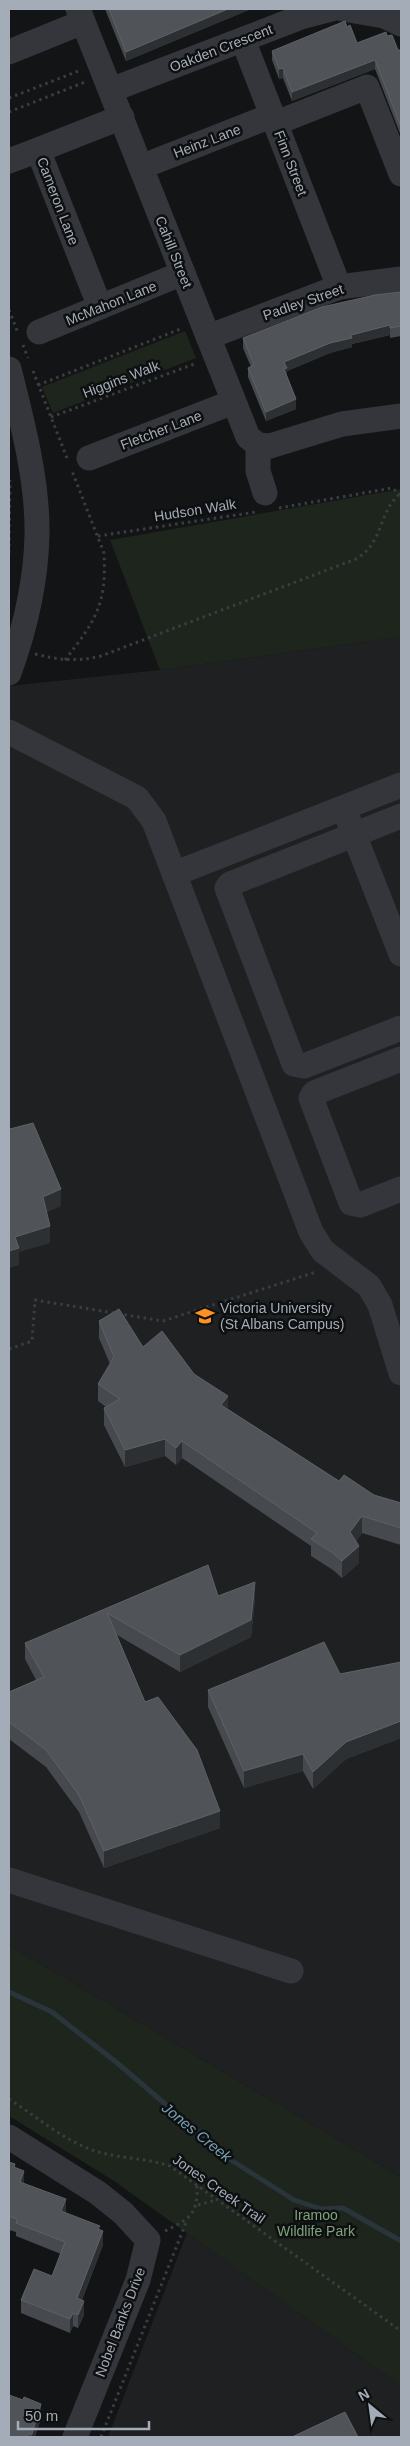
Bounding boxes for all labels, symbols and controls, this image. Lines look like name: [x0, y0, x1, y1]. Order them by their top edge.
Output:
street label: Oakden Crescent: [167, 21, 275, 75]
street label: Heinz Lane: [171, 121, 243, 161]
street label: Finn Street: [271, 128, 311, 198]
street label: Cameron Lane: [34, 155, 82, 247]
street label: Cahill Street: [152, 214, 196, 290]
street label: McMahon Lane: [63, 277, 159, 328]
street label: Padley Street: [261, 281, 345, 323]
street label: Higgins Walk: [80, 357, 163, 401]
street label: Fletcher Lane: [118, 407, 204, 453]
street label: Hudson Walk: [153, 495, 238, 524]
place label: Victoria University (St Albans Campus): [220, 1300, 345, 1332]
school or university icon: Victoria University (St Albans Campus): [194, 1305, 216, 1327]
water label: Jones Creek: [158, 2098, 236, 2166]
street label: Jones Creek Trail: [170, 2151, 268, 2227]
park label: Iramoo Wildlife Park: [277, 2207, 356, 2239]
street label: Nobel Banks Drive: [92, 2265, 148, 2379]
north arrow: [345, 2381, 395, 2431]
text: N: [355, 2385, 372, 2404]
scale bar: [18, 2398, 149, 2430]
text: 50 m: [25, 2407, 58, 2424]

